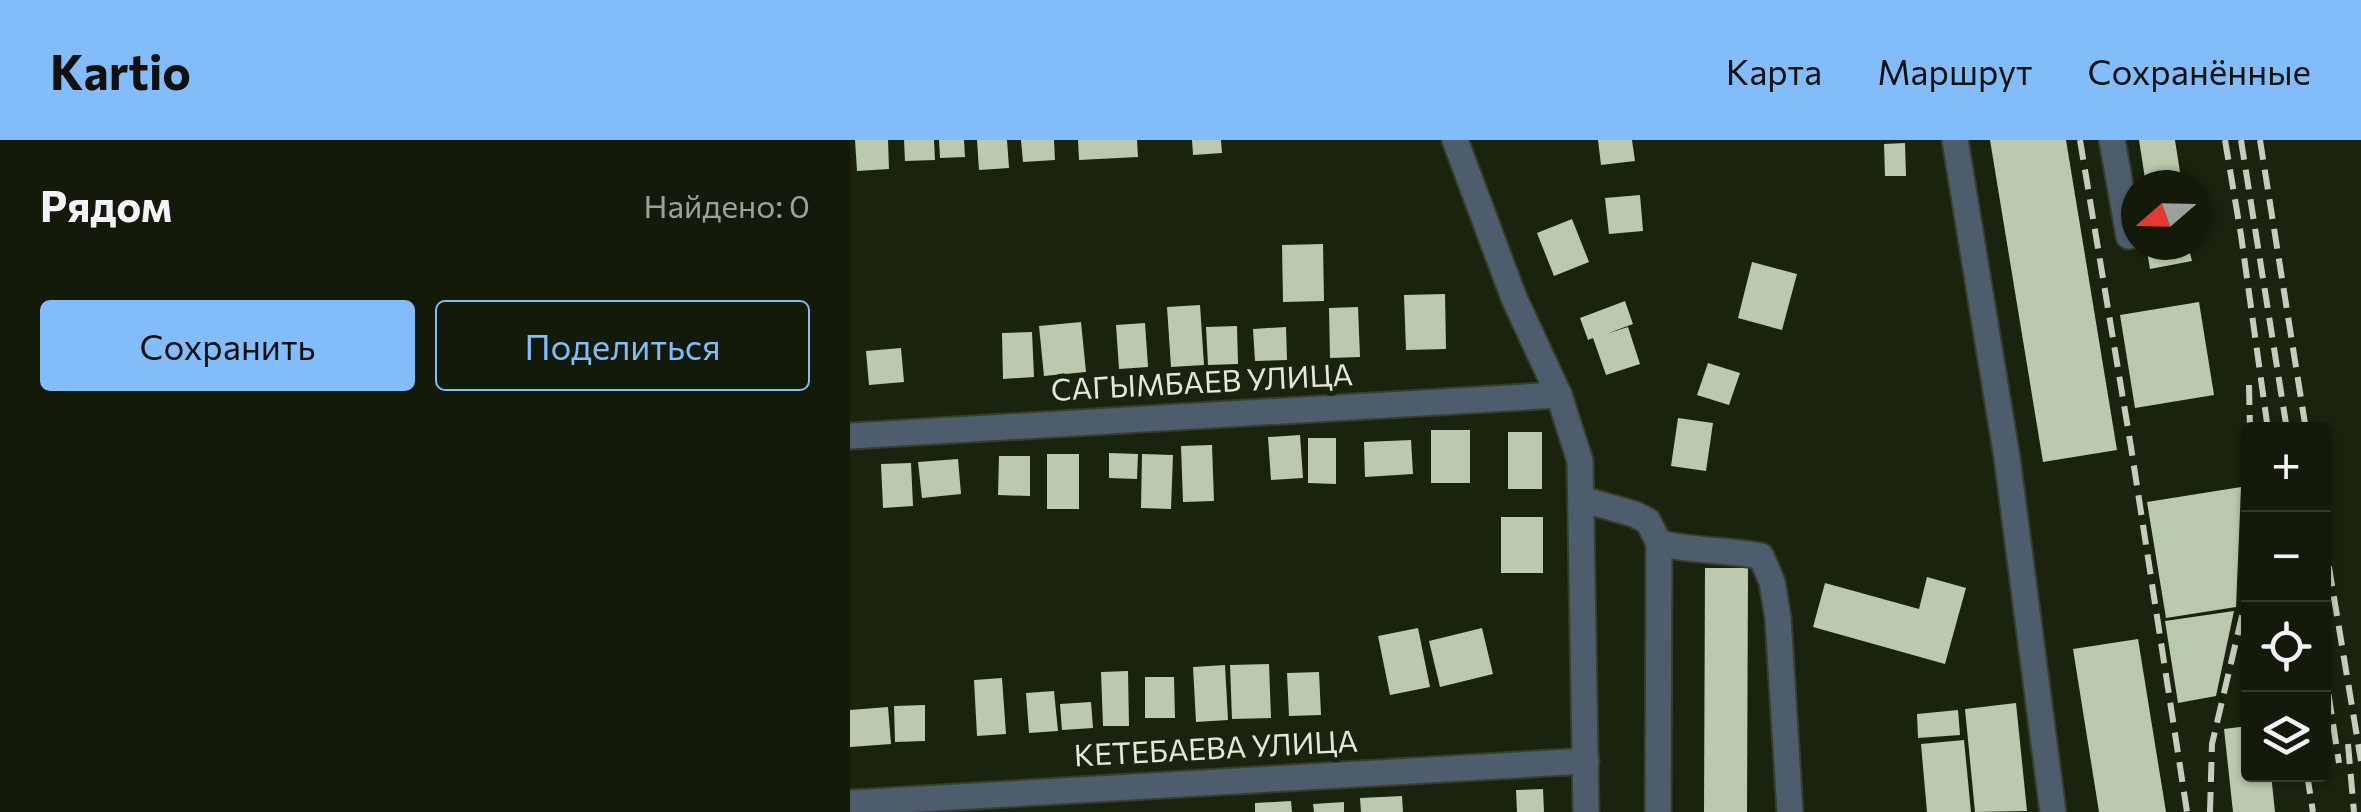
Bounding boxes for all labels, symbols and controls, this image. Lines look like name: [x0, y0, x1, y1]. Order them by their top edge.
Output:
text: Kartio: [50, 41, 191, 100]
text: Карта: [1726, 49, 1822, 92]
text: Маршрут: [1877, 49, 2033, 92]
text: Сохранённые: [2088, 49, 2311, 92]
north arrow: [2121, 170, 2211, 260]
text: Рядом: [40, 179, 172, 231]
text: Найдено: 0: [644, 185, 810, 225]
button: Сохранить: [40, 300, 415, 391]
button: Поделиться: [435, 300, 810, 391]
street label: САГЫМБАЕВ УЛИЦА: [1050, 354, 1354, 407]
map controls: [2241, 422, 2331, 782]
button: +: [2241, 422, 2331, 512]
button: −: [2241, 512, 2331, 602]
button: locate: [2241, 602, 2331, 692]
button: layers: [2241, 692, 2331, 782]
street label: КЕТЕБАЕВА УЛИЦА: [1073, 721, 1359, 772]

